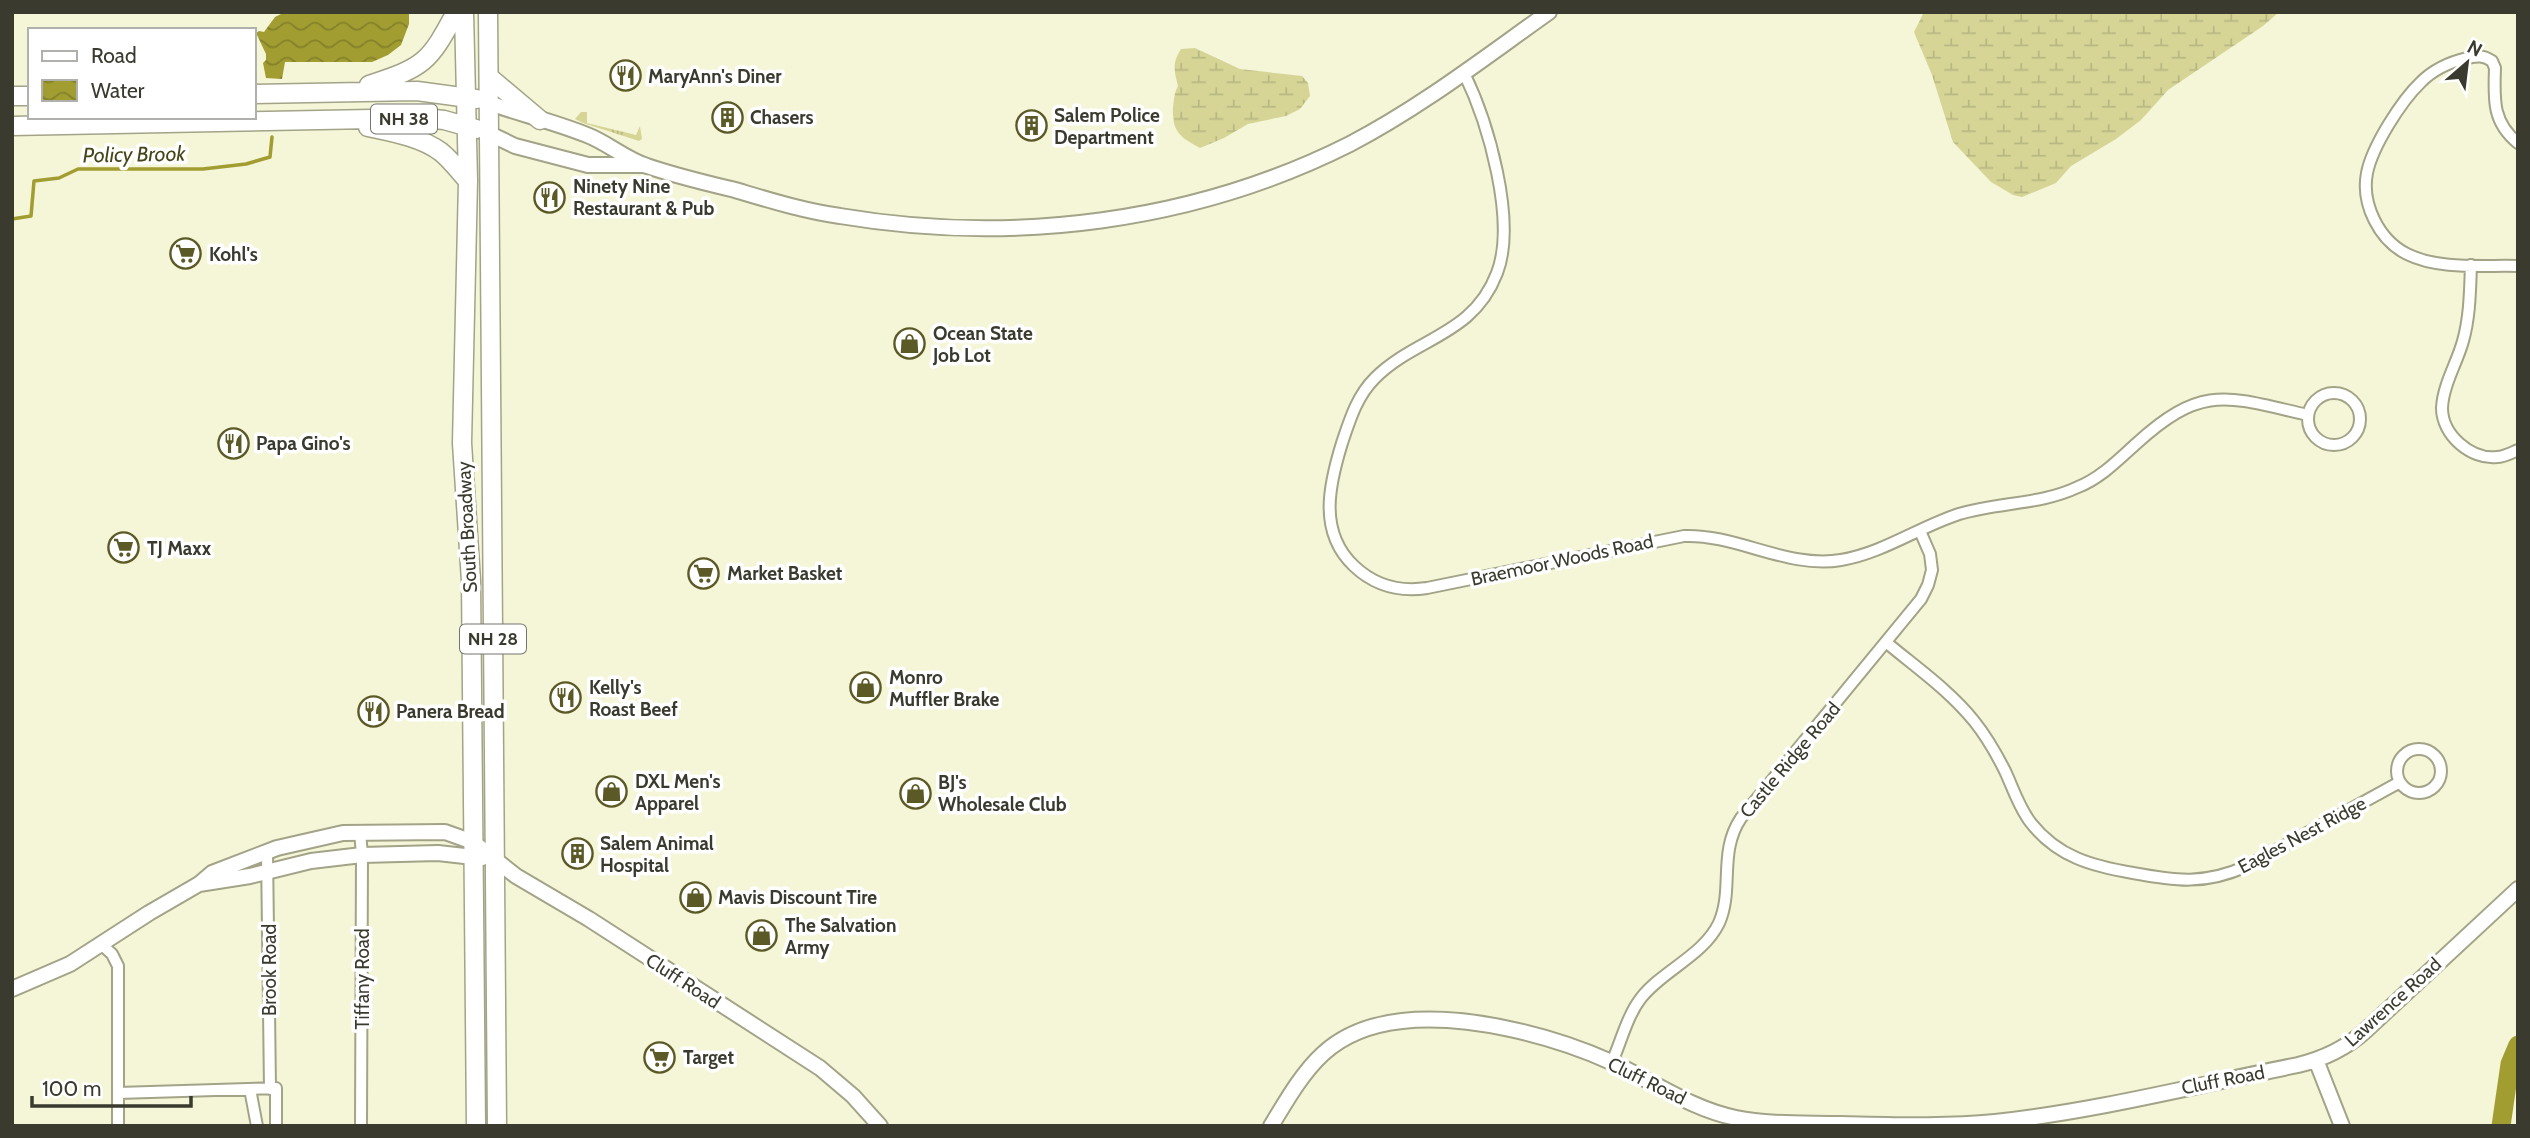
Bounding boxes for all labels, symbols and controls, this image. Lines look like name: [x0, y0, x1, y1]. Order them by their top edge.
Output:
legend: [28, 28, 256, 119]
north arrow: [2432, 28, 2502, 98]
text: N: [2463, 35, 2486, 62]
text: Road: [91, 43, 137, 68]
restaurant icon: MaryAnn's Diner: [608, 59, 642, 93]
place label: MaryAnn's Diner: [648, 65, 782, 88]
text: Water: [91, 78, 145, 103]
building icon: Chasers: [710, 100, 744, 134]
road number: NH 38: [371, 104, 437, 134]
place label: Salem Police Department: [1054, 104, 1160, 149]
place label: Chasers: [750, 106, 814, 129]
building icon: Salem Police Department: [1014, 109, 1048, 143]
water label: Policy Brook: [82, 141, 187, 167]
place label: Ninety Nine Restaurant & Pub: [573, 175, 714, 220]
restaurant icon: Ninety Nine Restaurant & Pub: [533, 180, 567, 214]
supermarket icon: Kohl's: [169, 237, 203, 271]
place label: Kohl's: [209, 243, 258, 266]
place label: Ocean State Job Lot: [932, 322, 1033, 367]
shop icon: Ocean State Job Lot: [893, 327, 927, 361]
restaurant icon: Papa Gino's: [216, 426, 250, 460]
place label: Papa Gino's: [256, 432, 350, 455]
street label: South Broadway: [452, 460, 482, 593]
street label: Braemoor Woods Road: [1469, 529, 1655, 591]
supermarket icon: TJ Maxx: [107, 531, 141, 565]
place label: TJ Maxx: [147, 537, 212, 560]
supermarket icon: Market Basket: [687, 556, 721, 590]
place label: Market Basket: [727, 562, 843, 585]
road number: NH 28: [460, 624, 526, 654]
place label: Monro Muffler Brake: [889, 666, 999, 711]
shop icon: Monro Muffler Brake: [849, 671, 883, 705]
place label: Kelly's Roast Beef: [589, 676, 678, 721]
restaurant icon: Kelly's Roast Beef: [549, 681, 583, 715]
restaurant icon: Panera Bread: [356, 694, 390, 728]
street label: Castle Ridge Road: [1735, 697, 1845, 823]
place label: Panera Bread: [396, 700, 505, 723]
place label: DXL Men's Apparel: [635, 770, 721, 815]
place label: BJ's Wholesale Club: [938, 771, 1067, 816]
shop icon: DXL Men's Apparel: [595, 775, 629, 809]
shop icon: BJ's Wholesale Club: [898, 776, 932, 810]
street label: Eagles Nest Ridge: [2234, 791, 2370, 878]
place label: Salem Animal Hospital: [600, 832, 714, 877]
building icon: Salem Animal Hospital: [560, 837, 594, 871]
shop icon: Mavis Discount Tire: [678, 880, 712, 914]
place label: Mavis Discount Tire: [718, 886, 877, 909]
place label: The Salvation Army: [785, 914, 896, 959]
shop icon: The Salvation Army: [745, 919, 779, 953]
street label: Brook Road: [258, 924, 281, 1016]
street label: Tiffany Road: [351, 928, 374, 1030]
street label: Cluff Road: [641, 948, 725, 1014]
street label: Lawrence Road: [2340, 953, 2446, 1051]
supermarket icon: Target: [643, 1040, 677, 1074]
place label: Target: [683, 1046, 734, 1069]
street label: Cluff Road: [1604, 1052, 1690, 1110]
street label: Cluff Road: [2179, 1061, 2267, 1099]
scale bar: [32, 1064, 191, 1108]
text: 100 m: [42, 1076, 101, 1101]

